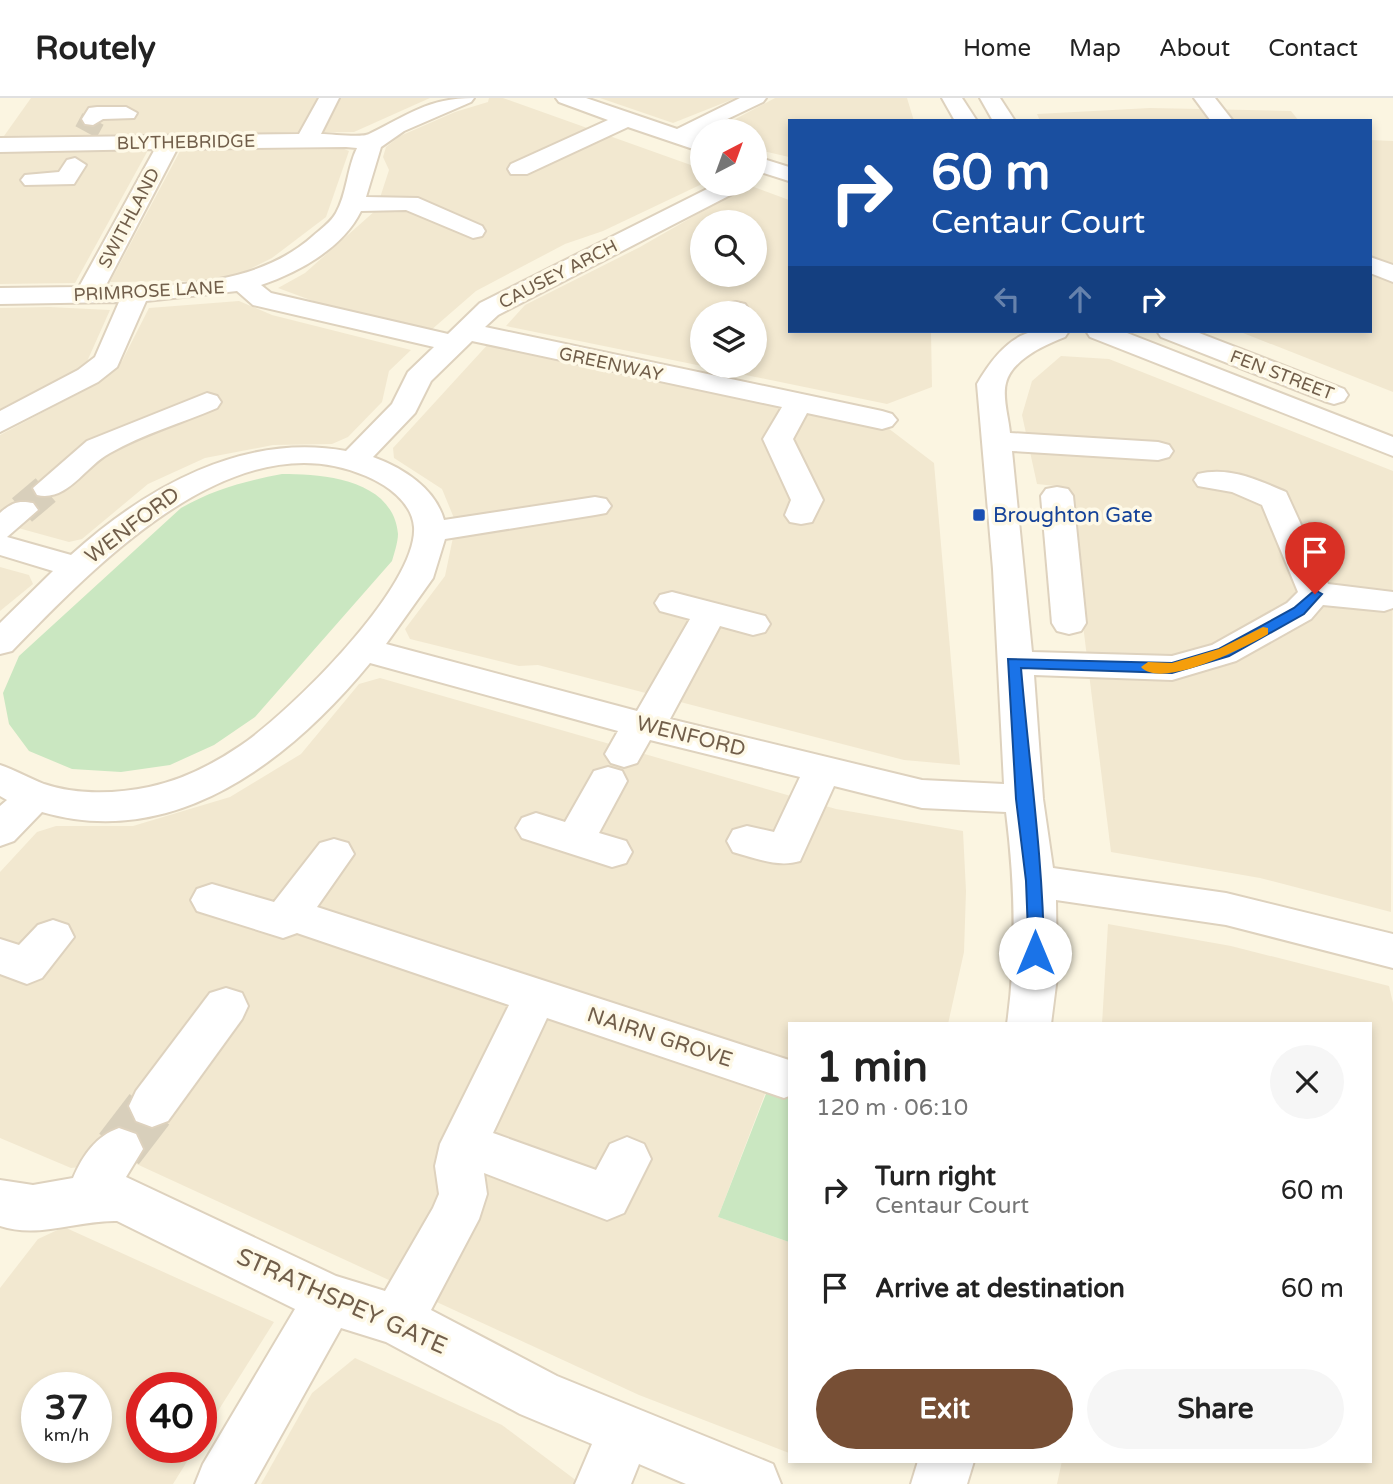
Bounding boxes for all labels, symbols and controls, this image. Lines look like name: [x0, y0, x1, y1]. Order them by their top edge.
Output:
text: Routely: [35, 29, 156, 68]
text: Home: [963, 34, 1031, 63]
text: Map: [1069, 34, 1121, 63]
text: About: [1159, 34, 1230, 63]
text: Contact: [1268, 34, 1358, 63]
north arrow: [690, 119, 766, 196]
map controls: [690, 119, 767, 378]
street label: BLYTHEBRIDGE: [117, 130, 255, 154]
text: 60 m: [931, 144, 1050, 203]
icon: right: [816, 147, 907, 238]
street label: SWITHLAND: [93, 164, 165, 272]
text: Centaur Court: [931, 204, 1145, 242]
button: search: [690, 210, 767, 287]
street label: CAUSEY ARCH: [495, 235, 621, 313]
street label: PRIMROSE LANE: [73, 276, 225, 306]
icon: left: [988, 280, 1026, 318]
icon: ahead: [1061, 280, 1099, 318]
icon: right: [1134, 280, 1172, 318]
button: layers: [690, 301, 767, 378]
street label: GREENWAY: [557, 342, 666, 386]
street label: FEN STREET: [1227, 345, 1337, 405]
street label: WENFORD: [80, 482, 184, 569]
place label: Broughton Gate: [993, 503, 1153, 528]
marker: Broughton Gate: [971, 507, 987, 523]
pin: [1285, 522, 1345, 594]
icon: arrive: [1296, 533, 1334, 571]
street label: WENFORD: [634, 711, 748, 762]
position arrow: [998, 916, 1072, 990]
street label: NAIRN GROVE: [584, 1002, 736, 1073]
text: 1 min: [816, 1042, 928, 1093]
button: close: [1270, 1045, 1344, 1119]
text: 120 m · 06:10: [816, 1094, 968, 1122]
text: Turn right: [875, 1161, 996, 1192]
icon: right: [816, 1171, 854, 1209]
text: 60 m: [1281, 1175, 1344, 1206]
text: Centaur Court: [875, 1192, 1029, 1220]
street label: STRATHSPEY GATE: [232, 1242, 451, 1361]
icon: arrive: [816, 1269, 854, 1307]
text: Arrive at destination: [875, 1273, 1125, 1304]
text: 60 m: [1281, 1273, 1344, 1304]
button: Exit: [816, 1369, 1073, 1449]
button: Share: [1087, 1369, 1344, 1449]
speed limit sign: 40: [126, 1372, 217, 1463]
text: 37: [45, 1387, 88, 1429]
text: km/h: [44, 1424, 89, 1446]

